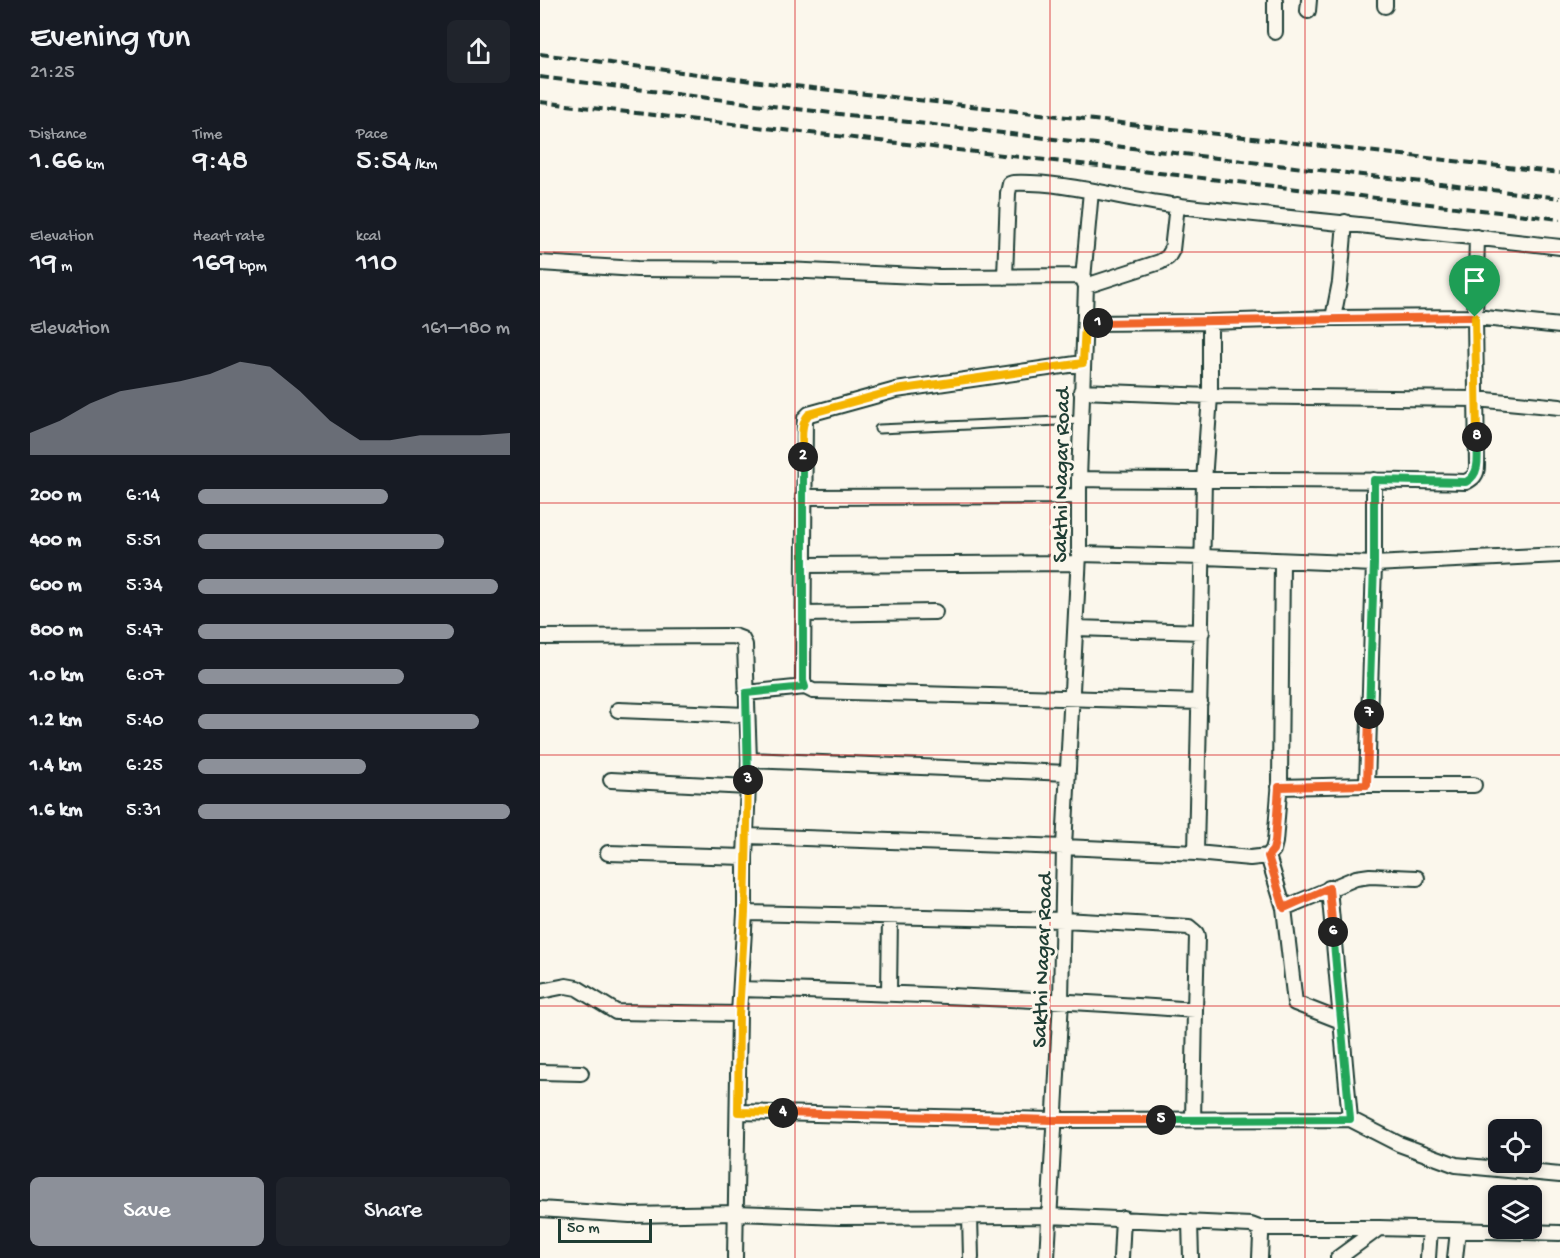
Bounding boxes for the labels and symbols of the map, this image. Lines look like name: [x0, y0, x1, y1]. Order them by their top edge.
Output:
pin: [1449, 255, 1500, 317]
pin: 1: [1083, 308, 1113, 338]
street label: Sakthi Nagar Road: [1048, 385, 1078, 563]
pin: 8: [1462, 422, 1492, 452]
pin: 2: [788, 442, 818, 472]
pin: 7: [1354, 699, 1384, 729]
pin: 3: [733, 765, 763, 795]
street label: Sakthi Nagar Road: [1028, 870, 1060, 1048]
pin: 6: [1318, 917, 1348, 947]
pin: 4: [768, 1098, 798, 1128]
pin: 5: [1146, 1105, 1176, 1135]
scale bar: [558, 1216, 652, 1244]

